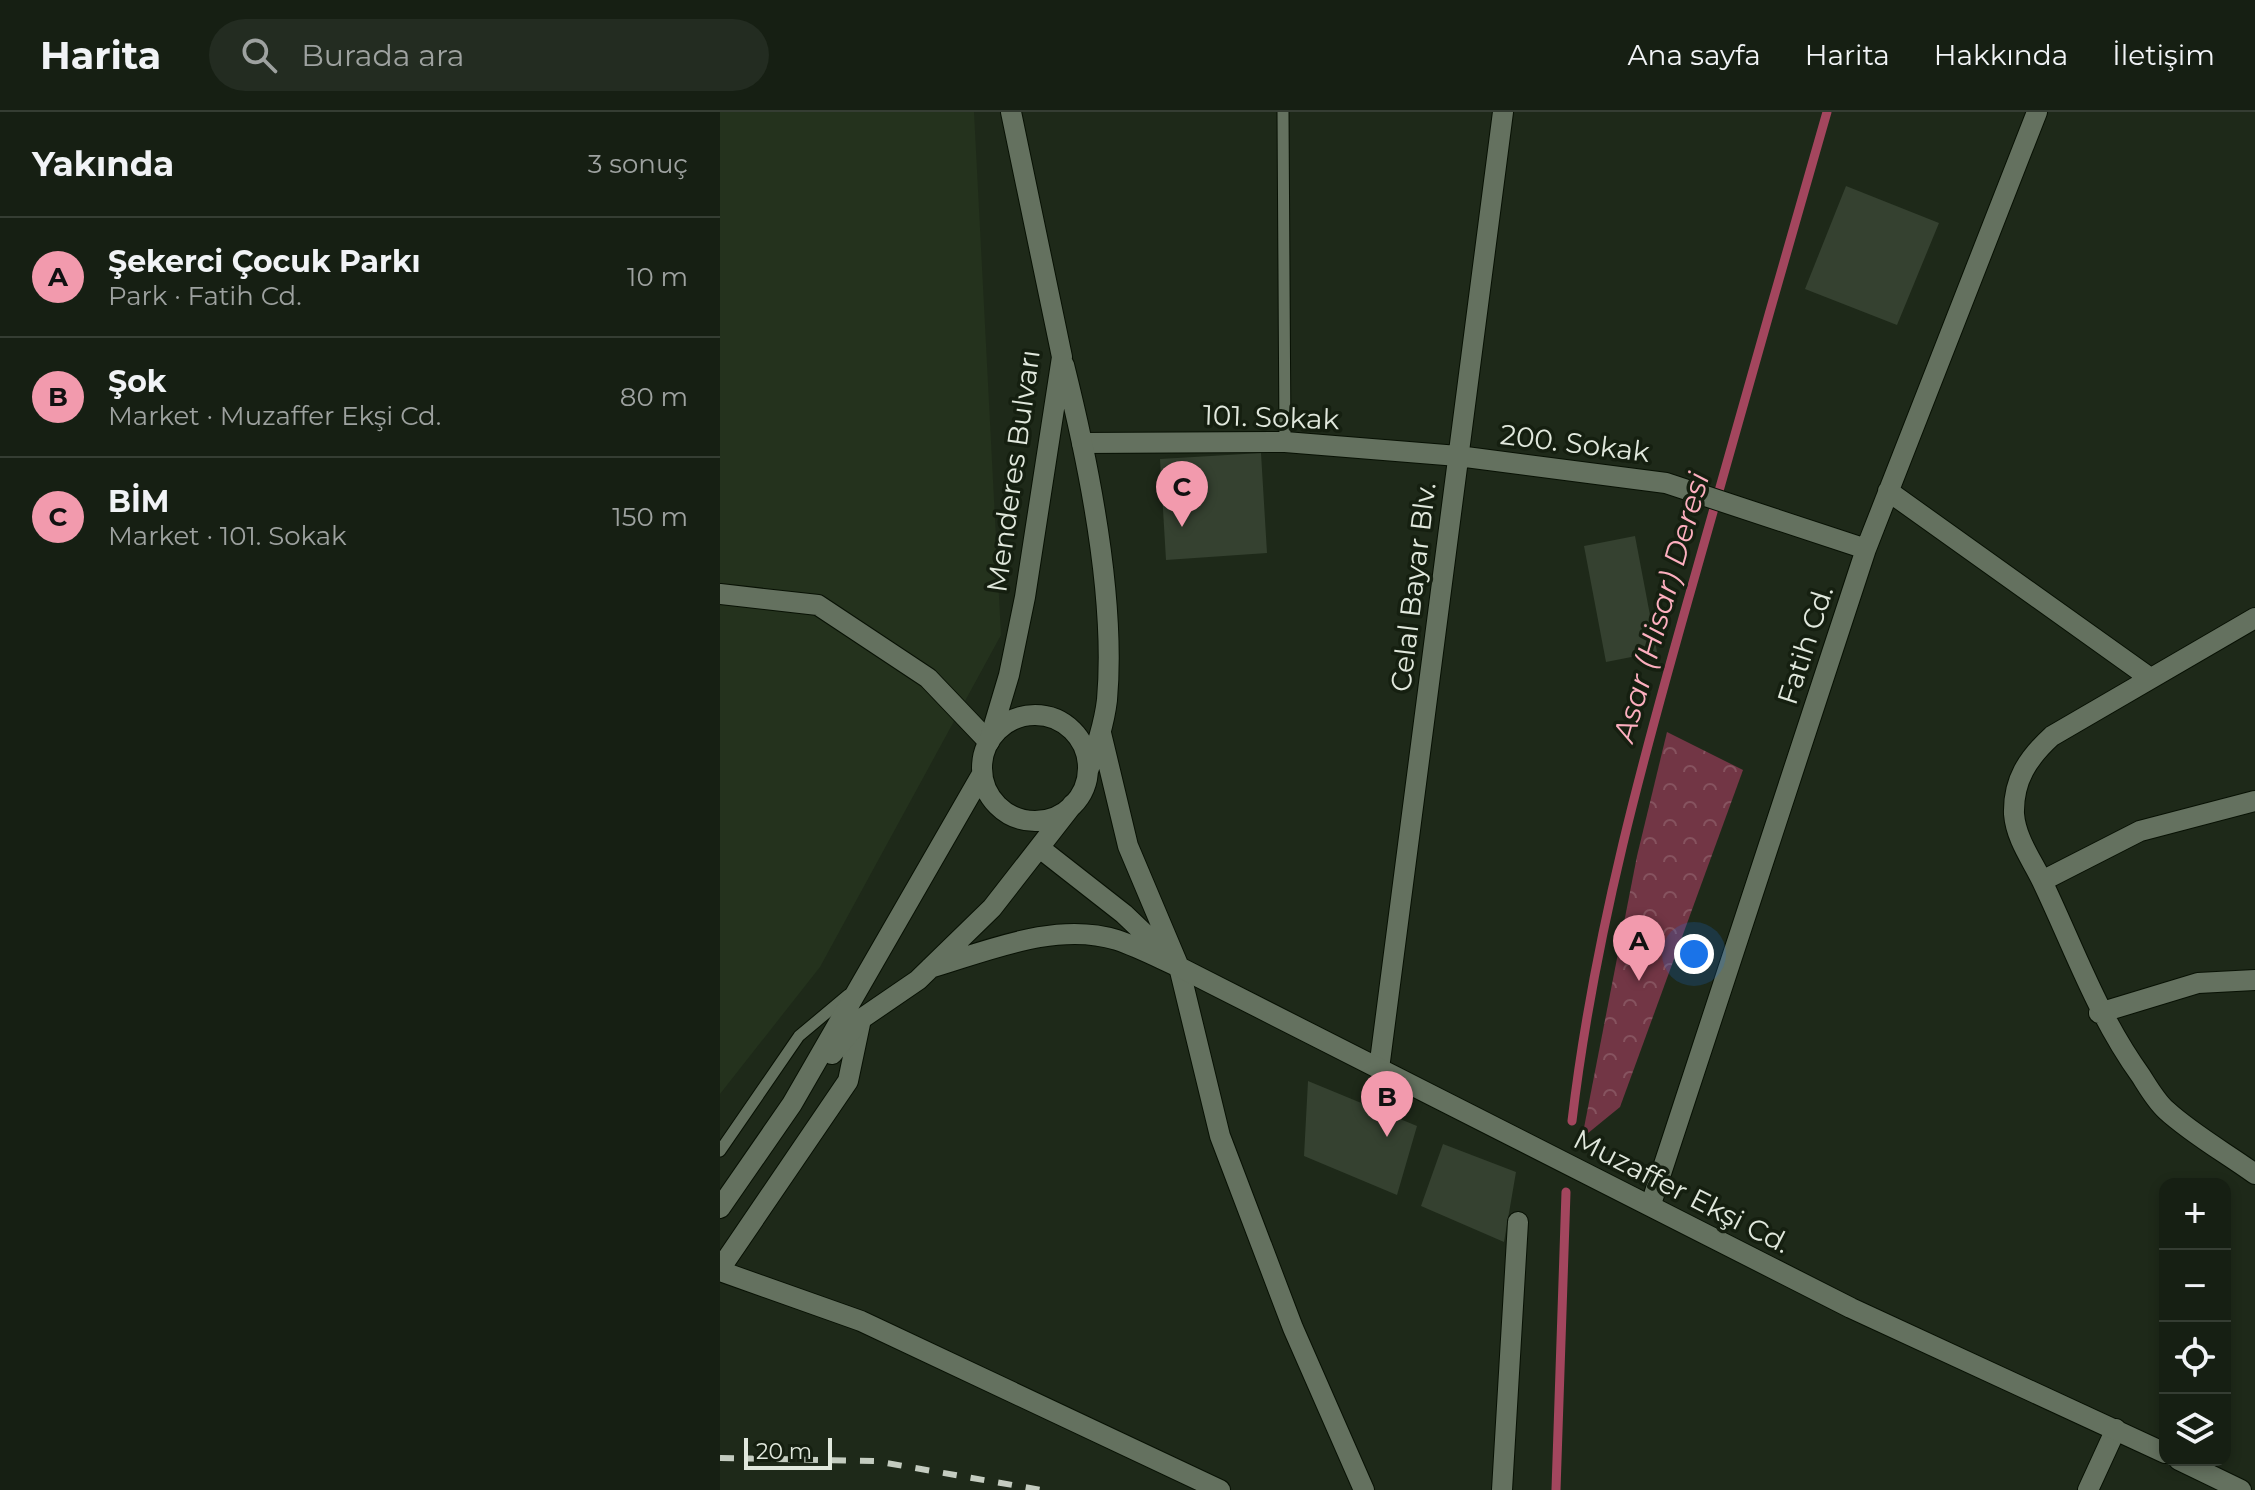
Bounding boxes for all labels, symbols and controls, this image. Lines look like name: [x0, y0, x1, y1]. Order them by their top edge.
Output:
search box: [209, 19, 769, 91]
text: Harita: [40, 32, 161, 79]
icon: search: [237, 33, 281, 77]
text: Burada ara: [301, 37, 465, 74]
text: Ana sayfa: [1627, 38, 1761, 72]
text: Harita: [1805, 38, 1890, 72]
text: Hakkında: [1934, 38, 2068, 72]
text: İletişim: [2112, 38, 2215, 72]
text: Yakında: [32, 143, 174, 185]
text: 3 sonuç: [588, 148, 688, 180]
text: Şekerci Çocuk Parkı: [108, 243, 420, 280]
text: A: [48, 261, 68, 293]
text: 10 m: [627, 261, 688, 293]
text: Park · Fatih Cd.: [108, 280, 302, 312]
street label: Menderes Bulvarı: [979, 348, 1047, 594]
text: Şok: [108, 363, 166, 400]
text: B: [48, 381, 68, 413]
text: 80 m: [620, 381, 688, 413]
street label: 101. Sokak: [1202, 398, 1340, 436]
text: Market · Muzaffer Ekşi Cd.: [108, 400, 441, 432]
street label: 200. Sokak: [1498, 417, 1652, 469]
pin: C: [1156, 461, 1208, 527]
water label: Asar (Hisar) Deresi: [1604, 468, 1717, 748]
street label: Celal Bayar Blv.: [1383, 480, 1443, 694]
text: BİM: [108, 483, 169, 520]
text: C: [49, 501, 67, 533]
text: 150 m: [612, 501, 688, 533]
text: Market · 101. Sokak: [108, 520, 347, 552]
street label: Fatih Cd.: [1770, 581, 1840, 709]
pin: A: [1613, 915, 1665, 981]
your location: [1674, 934, 1714, 974]
pin: B: [1361, 1071, 1413, 1137]
street label: Muzaffer Ekşi Cd.: [1568, 1122, 1796, 1260]
map controls: [2159, 1178, 2231, 1466]
button: +: [2159, 1178, 2231, 1250]
button: −: [2159, 1250, 2231, 1322]
button: locate: [2159, 1322, 2231, 1394]
button: layers: [2159, 1394, 2231, 1466]
scale bar: [744, 1434, 832, 1470]
text: 20 m: [756, 1438, 812, 1465]

